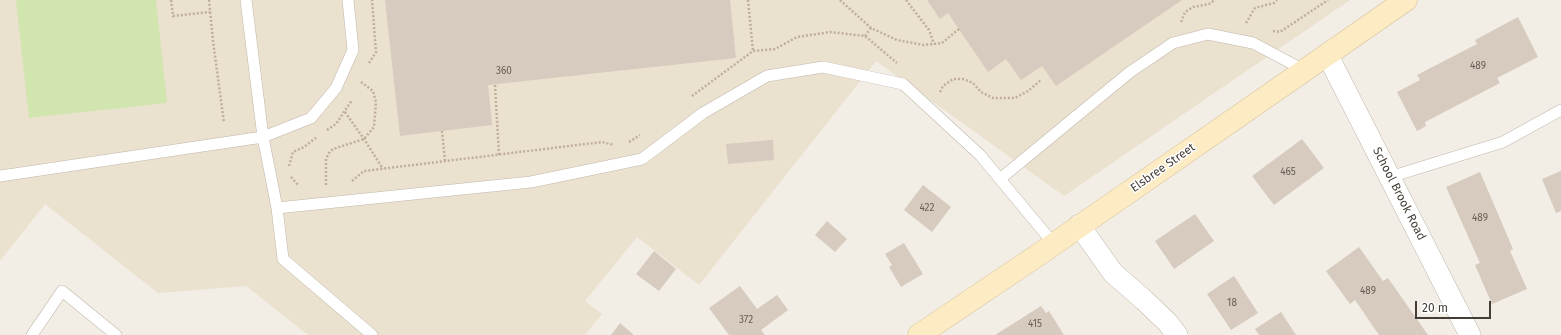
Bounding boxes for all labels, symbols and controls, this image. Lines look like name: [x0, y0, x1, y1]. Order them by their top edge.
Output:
house number: 489: [1470, 60, 1486, 72]
house number: 360: [496, 65, 512, 77]
street label: Elsbree Street: [1128, 140, 1198, 196]
street label: School Brook Road: [1369, 145, 1429, 243]
house number: 465: [1280, 166, 1296, 178]
house number: 422: [919, 202, 935, 214]
house number: 489: [1472, 212, 1488, 224]
house number: 489: [1360, 285, 1376, 297]
scale bar: [1417, 293, 1493, 319]
house number: 18: [1227, 297, 1237, 309]
text: 20 m: [1422, 301, 1448, 315]
house number: 372: [739, 314, 753, 326]
house number: 415: [1028, 318, 1042, 330]

